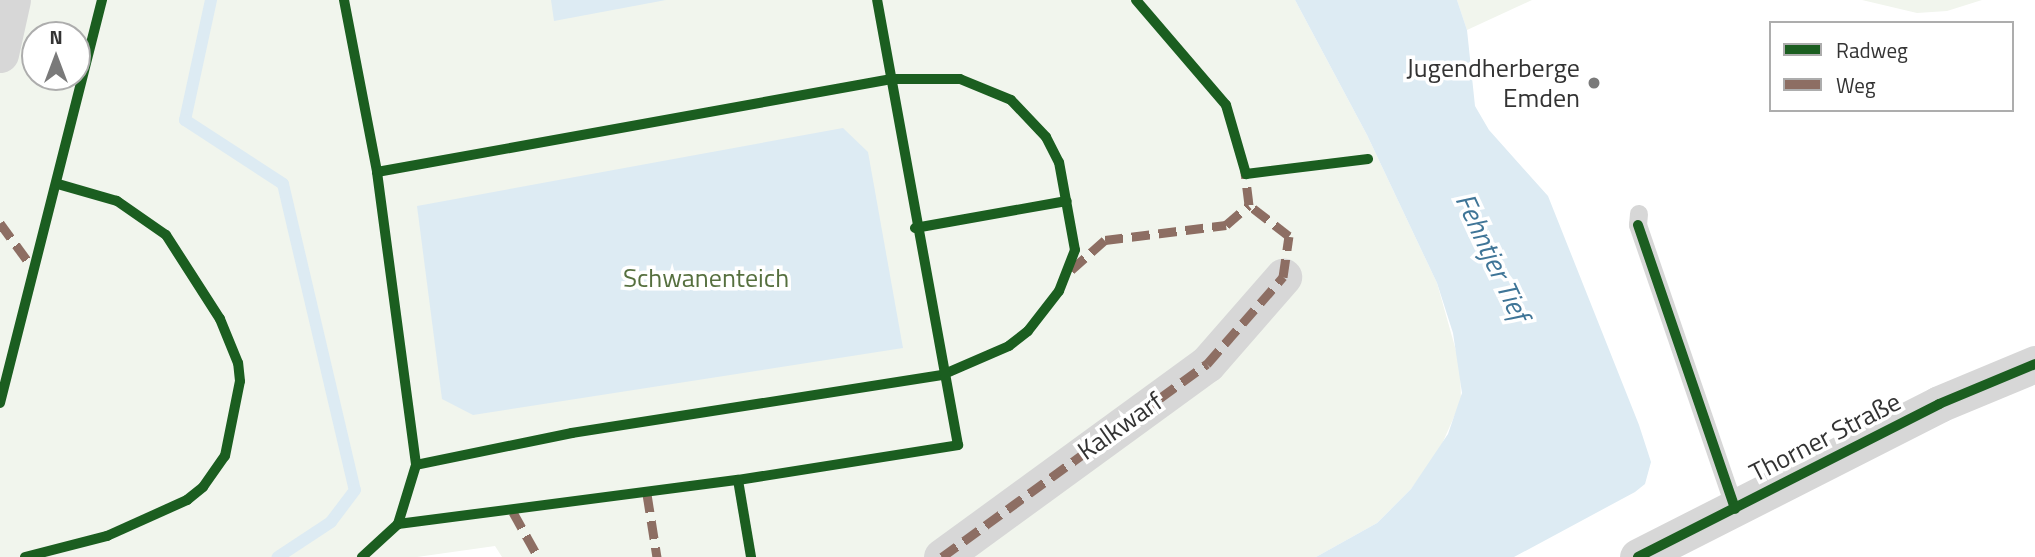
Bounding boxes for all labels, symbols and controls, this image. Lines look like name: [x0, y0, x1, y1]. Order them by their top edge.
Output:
north arrow: [21, 21, 91, 91]
legend: [1769, 21, 2014, 112]
text: N: [49, 22, 63, 51]
text: Radweg: [1836, 34, 1908, 66]
place label: Jugendherberge Emden: [1406, 52, 1580, 114]
text: Weg: [1836, 69, 1876, 101]
marker: Jugendherberge Emden: [1586, 75, 1602, 91]
water label: Fehntjer Tief: [1449, 188, 1537, 326]
park label: Schwanenteich: [623, 262, 789, 294]
street label: Kalkwarf: [1071, 386, 1169, 466]
street label: Thorner Straße: [1744, 386, 1906, 488]

